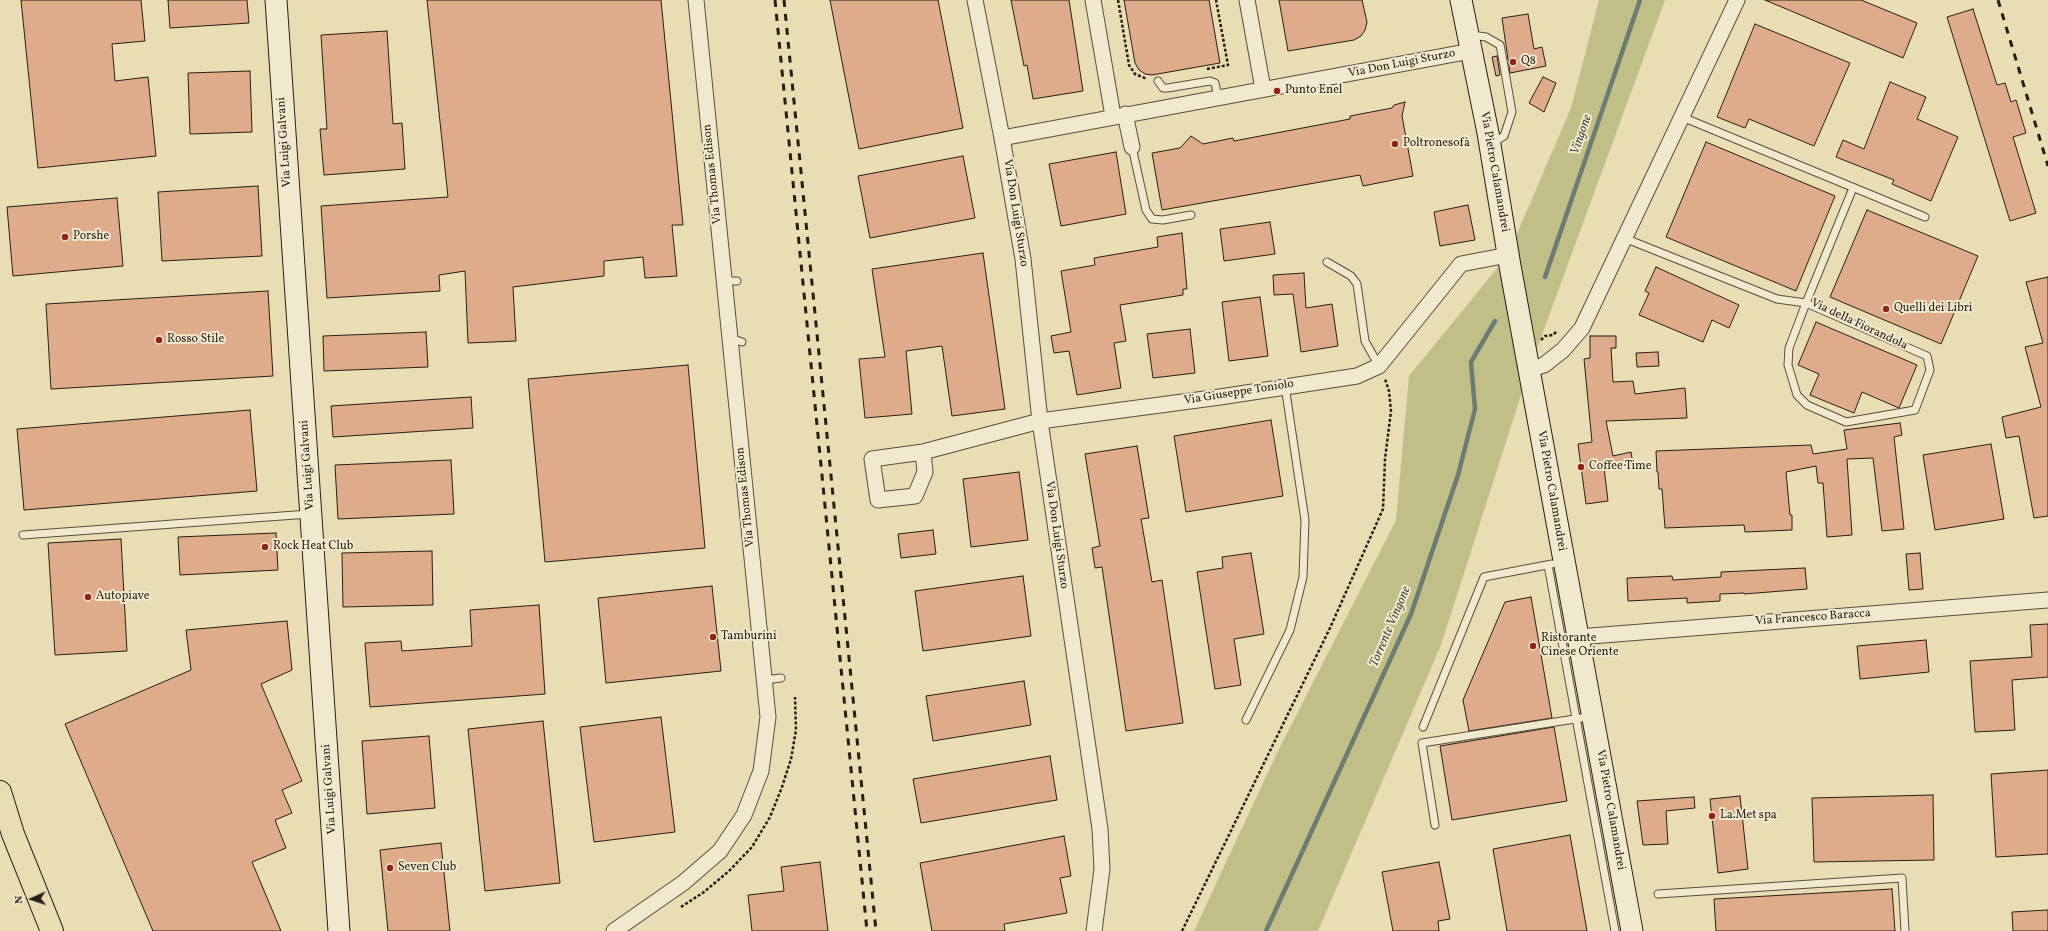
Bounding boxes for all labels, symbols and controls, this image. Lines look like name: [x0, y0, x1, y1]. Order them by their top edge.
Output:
street label: Via Don Luigi Sturzo: [1347, 47, 1457, 81]
place label: Q8: [1521, 55, 1536, 69]
marker: Q8: [1508, 57, 1518, 67]
place label: Punto Enel: [1285, 84, 1342, 98]
marker: Punto Enel: [1272, 86, 1282, 96]
street label: Via Luigi Galvani: [275, 96, 295, 188]
street label: Via Pietro Calamandrei: [1476, 111, 1512, 233]
water label: Vingone: [1568, 113, 1596, 157]
street label: Via Thomas Edison: [701, 123, 725, 225]
place label: Poltronesofà: [1403, 137, 1470, 151]
marker: Poltronesofà: [1390, 139, 1400, 149]
street label: Via Don Luigi Sturzo: [999, 158, 1031, 268]
place label: Porshe: [73, 230, 109, 244]
marker: Porshe: [60, 232, 70, 242]
street label: Via della Fiorandola: [1808, 296, 1910, 354]
place label: Quelli dei Libri: [1894, 302, 1972, 316]
marker: Quelli dei Libri: [1881, 304, 1891, 314]
place label: Rosso Stile: [167, 333, 224, 347]
marker: Rosso Stile: [154, 335, 164, 345]
street label: Via Giuseppe Toniolo: [1183, 377, 1295, 409]
street label: Via Luigi Galvani: [298, 419, 318, 511]
street label: Via Pietro Calamandrei: [1533, 430, 1569, 552]
street label: Via Thomas Edison: [734, 446, 758, 548]
place label: Coffee Time: [1589, 460, 1651, 474]
marker: Coffee Time: [1576, 462, 1586, 472]
street label: Via Don Luigi Sturzo: [1041, 480, 1071, 590]
place label: Rock Heat Club: [273, 540, 353, 554]
marker: Rock Heat Club: [260, 542, 270, 552]
water label: Torrente Vingone: [1367, 584, 1415, 670]
place label: Autopiave: [96, 590, 149, 604]
marker: Autopiave: [83, 592, 93, 602]
street label: Via Francesco Baracca: [1755, 607, 1871, 629]
place label: Tamburini: [721, 630, 777, 644]
marker: Tamburini: [708, 632, 718, 642]
place label: Ristorante Cinese Oriente: [1541, 632, 1619, 660]
marker: Ristorante Cinese Oriente: [1528, 641, 1538, 651]
street label: Via Luigi Galvani: [320, 743, 340, 835]
street label: Via Pietro Calamandrei: [1592, 749, 1628, 871]
place label: La.Met spa: [1720, 809, 1777, 823]
marker: La.Met spa: [1707, 811, 1717, 821]
place label: Seven Club: [398, 861, 456, 875]
marker: Seven Club: [385, 863, 395, 873]
north arrow: [12, 879, 52, 919]
text: N: [12, 895, 27, 904]

